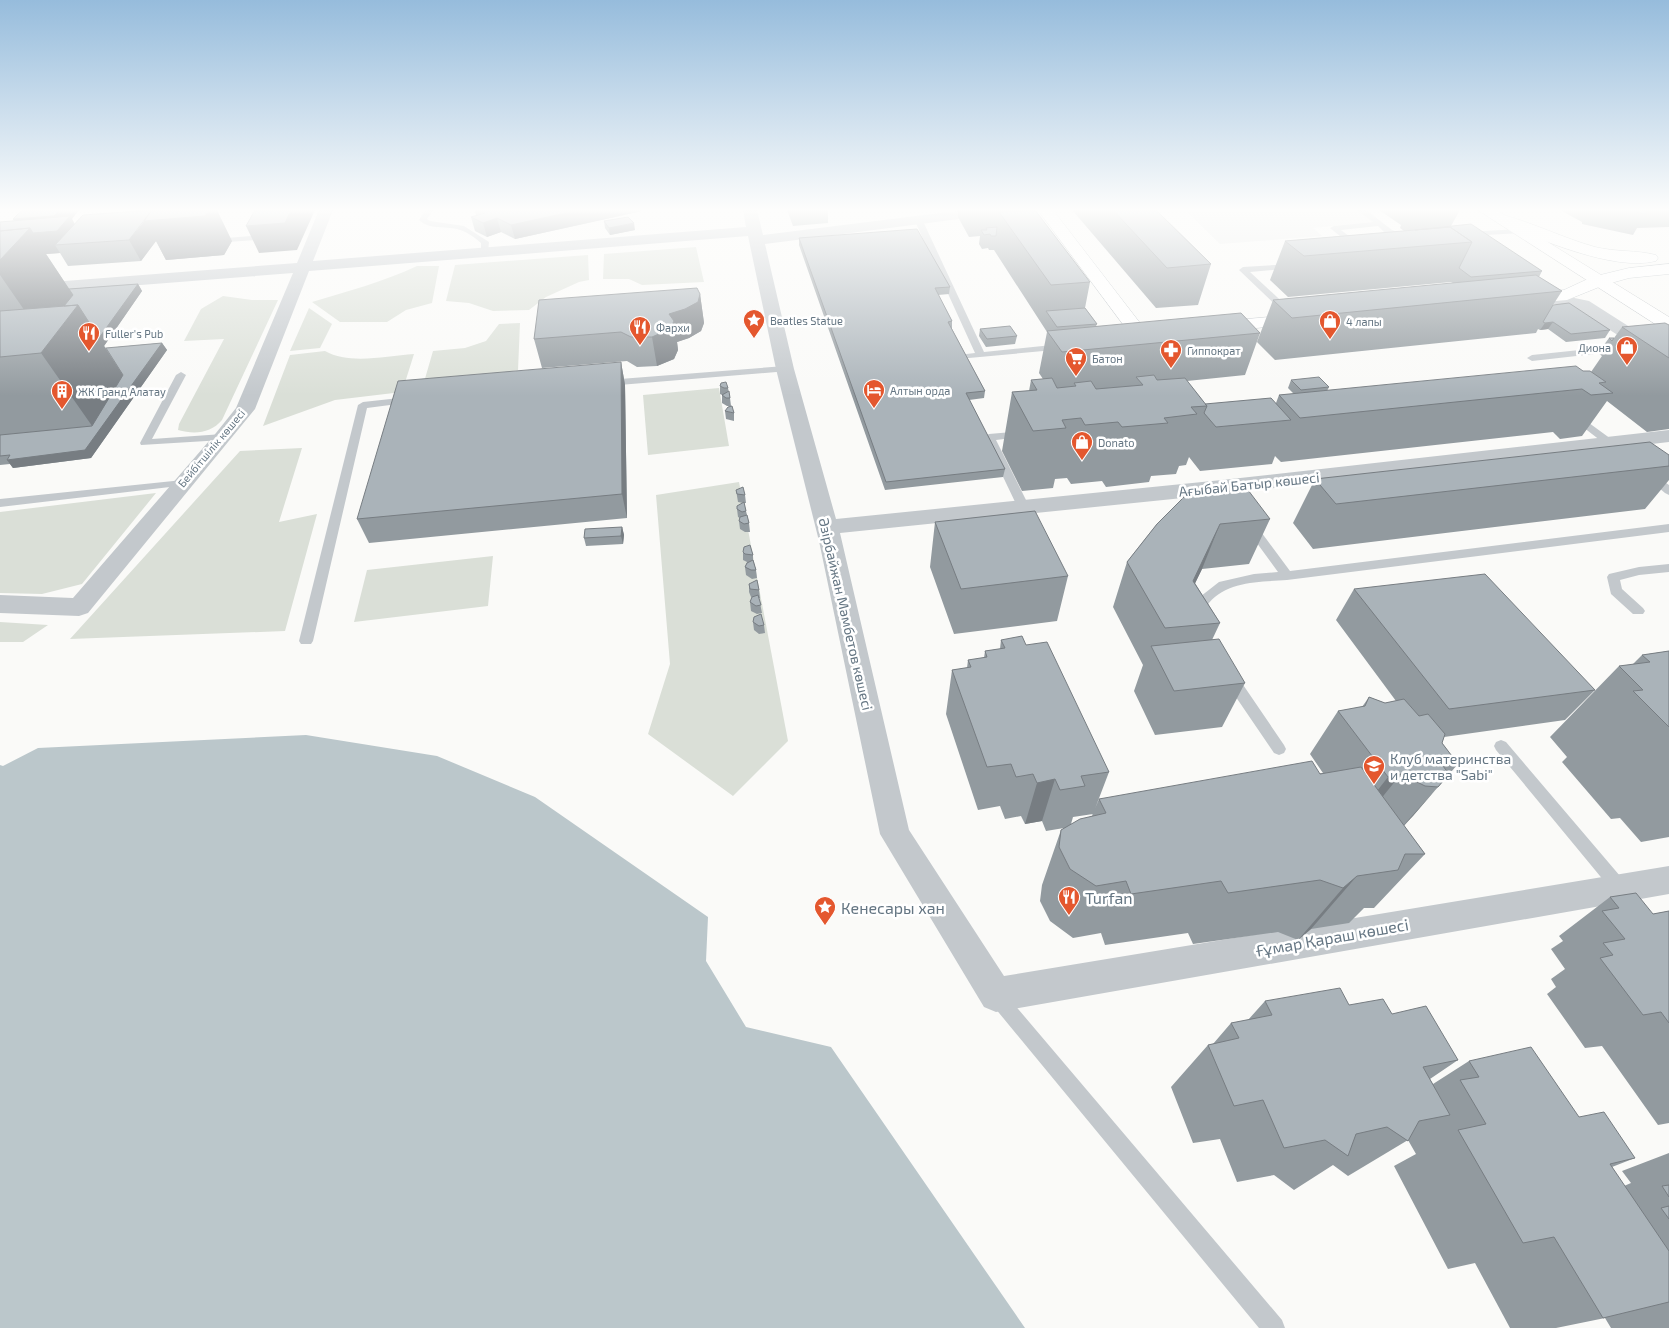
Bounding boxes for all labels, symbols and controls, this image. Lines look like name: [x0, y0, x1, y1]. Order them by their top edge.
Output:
place icon: Beatles Statue: [742, 308, 766, 339]
shop icon: 4 лапы: [1318, 309, 1342, 340]
place label: Beatles Statue: [770, 314, 843, 327]
restaurant icon: Фархи: [628, 315, 652, 346]
place label: 4 лапы: [1346, 315, 1382, 328]
restaurant icon: Fuller's Pub: [77, 321, 101, 352]
place label: Фархи: [656, 321, 690, 334]
place label: Fuller's Pub: [105, 327, 163, 340]
shop icon: Диона: [1615, 335, 1639, 366]
pharmacy icon: Гиппократ: [1159, 338, 1183, 369]
place label: Диона: [1578, 341, 1611, 354]
place label: Гиппократ: [1187, 344, 1241, 357]
supermarket icon: Батон: [1064, 346, 1088, 377]
place label: Батон: [1092, 352, 1123, 365]
hotel icon: Алтын орда: [862, 378, 886, 409]
building icon: ЖК Гранд Алатау: [50, 379, 74, 410]
place label: Алтын орда: [890, 384, 950, 397]
place label: ЖК Гранд Алатау: [78, 385, 166, 399]
street label: Бейбітшілік көшесі: [175, 406, 247, 490]
shop icon: Donato: [1070, 430, 1094, 461]
place label: Donato: [1098, 436, 1134, 449]
street label: Ағыбай Батыр көшесі: [1178, 468, 1320, 500]
street label: Әзірбайжан Мәмбетов көшесі: [816, 516, 876, 712]
place label: Клуб материнства и детства "Sabi": [1390, 750, 1511, 783]
school or university icon: Клуб материнства и детства "Sabi": [1362, 754, 1386, 785]
restaurant icon: Turfan: [1057, 885, 1081, 916]
place label: Turfan: [1085, 888, 1133, 907]
place icon: Кенесары хан: [813, 895, 837, 926]
place label: Кенесары хан: [841, 898, 945, 917]
street label: Ғұмар Қараш көшесі: [1254, 914, 1410, 960]

